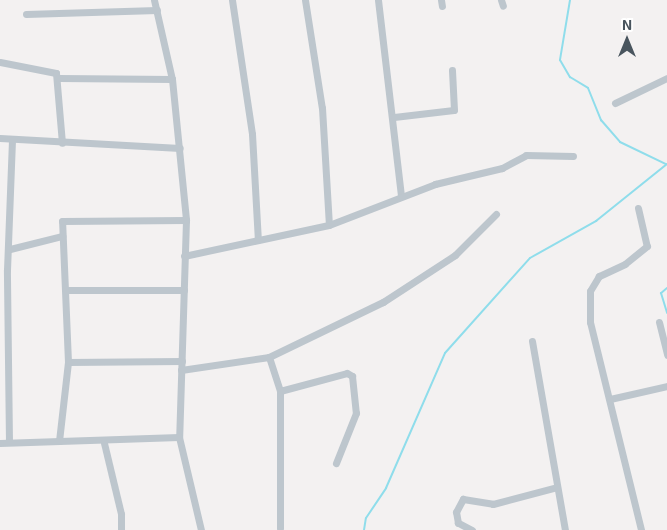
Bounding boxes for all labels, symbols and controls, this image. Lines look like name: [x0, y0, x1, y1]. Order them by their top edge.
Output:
north arrow: [602, 15, 652, 65]
text: N: [622, 16, 632, 33]

